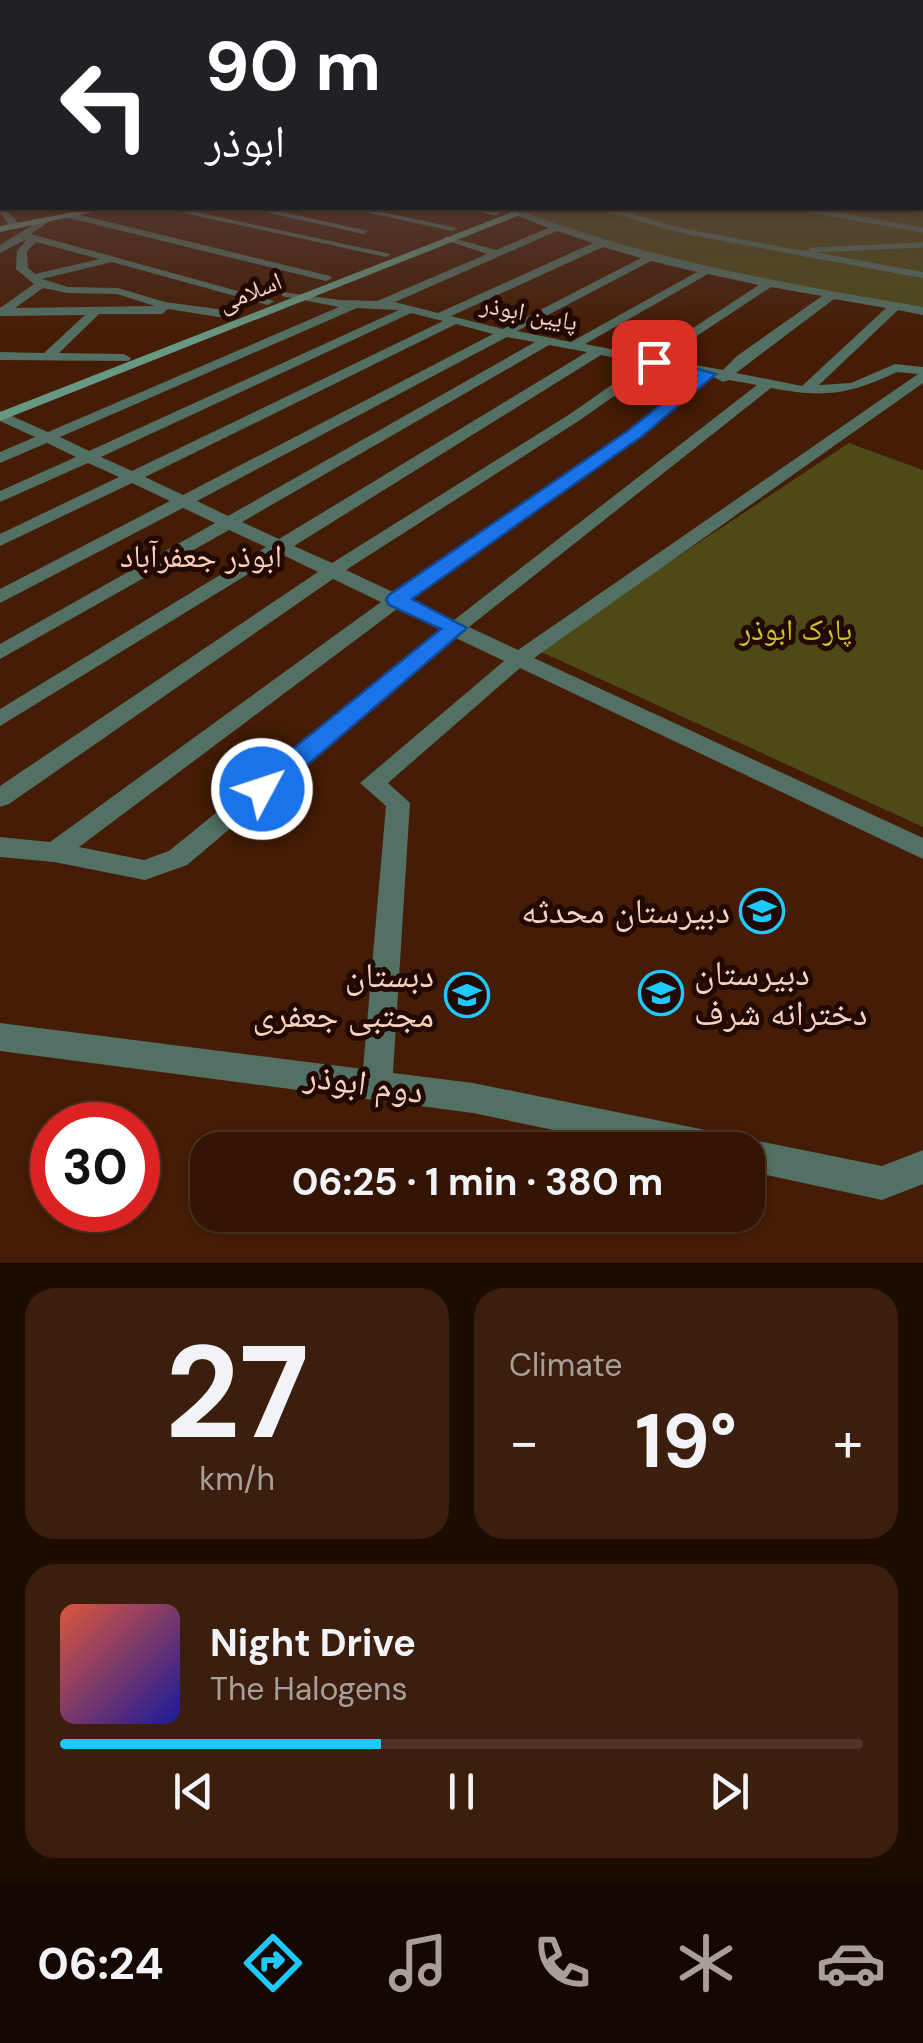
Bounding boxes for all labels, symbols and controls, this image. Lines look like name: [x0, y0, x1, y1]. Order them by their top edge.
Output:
text: 90 m: [205, 21, 381, 112]
icon: left: [40, 40, 170, 170]
text: ابوذر: [205, 112, 285, 171]
street label: اسلامی: [213, 264, 287, 320]
street label: پایین ابوذر: [477, 287, 580, 339]
pin: [612, 320, 697, 405]
icon: arrive: [627, 335, 682, 390]
district label: ابوذر جعفرآباد: [120, 535, 282, 577]
park label: پارک ابوذر: [739, 610, 852, 649]
position arrow: [210, 737, 314, 841]
place label: دبیرستان محدثه: [521, 888, 730, 934]
school or university icon: دبیرستان محدثه: [739, 888, 785, 934]
place label: دبیرستان دخترانه شرف: [694, 950, 867, 1036]
place label: دبستان مجتبی جعفری: [252, 952, 434, 1038]
school or university icon: دبیرستان دخترانه شرف: [638, 970, 684, 1016]
school or university icon: دبستان مجتبی جعفری: [444, 972, 490, 1018]
street label: دوم ابوذر: [301, 1052, 426, 1114]
speed limit sign: 30: [30, 1102, 160, 1232]
text: 06:25 · 1 min · 380 m: [292, 1157, 663, 1207]
text: 27: [165, 1308, 309, 1477]
text: Climate: [509, 1344, 623, 1386]
text: 19°: [635, 1393, 737, 1490]
text: −: [509, 1406, 539, 1478]
text: +: [833, 1406, 863, 1478]
text: km/h: [199, 1458, 275, 1500]
text: Night Drive: [210, 1618, 416, 1668]
text: The Halogens: [210, 1668, 408, 1710]
icon: previous: [166, 1764, 221, 1819]
icon: pause: [434, 1764, 489, 1819]
icon: next: [702, 1764, 757, 1819]
icon: directions: [238, 1928, 308, 1998]
icon: music: [383, 1928, 453, 1998]
icon: phone: [527, 1928, 597, 1998]
icon: climate: [671, 1928, 741, 1998]
icon: car: [816, 1928, 886, 1998]
text: 06:24: [37, 1934, 164, 1993]

